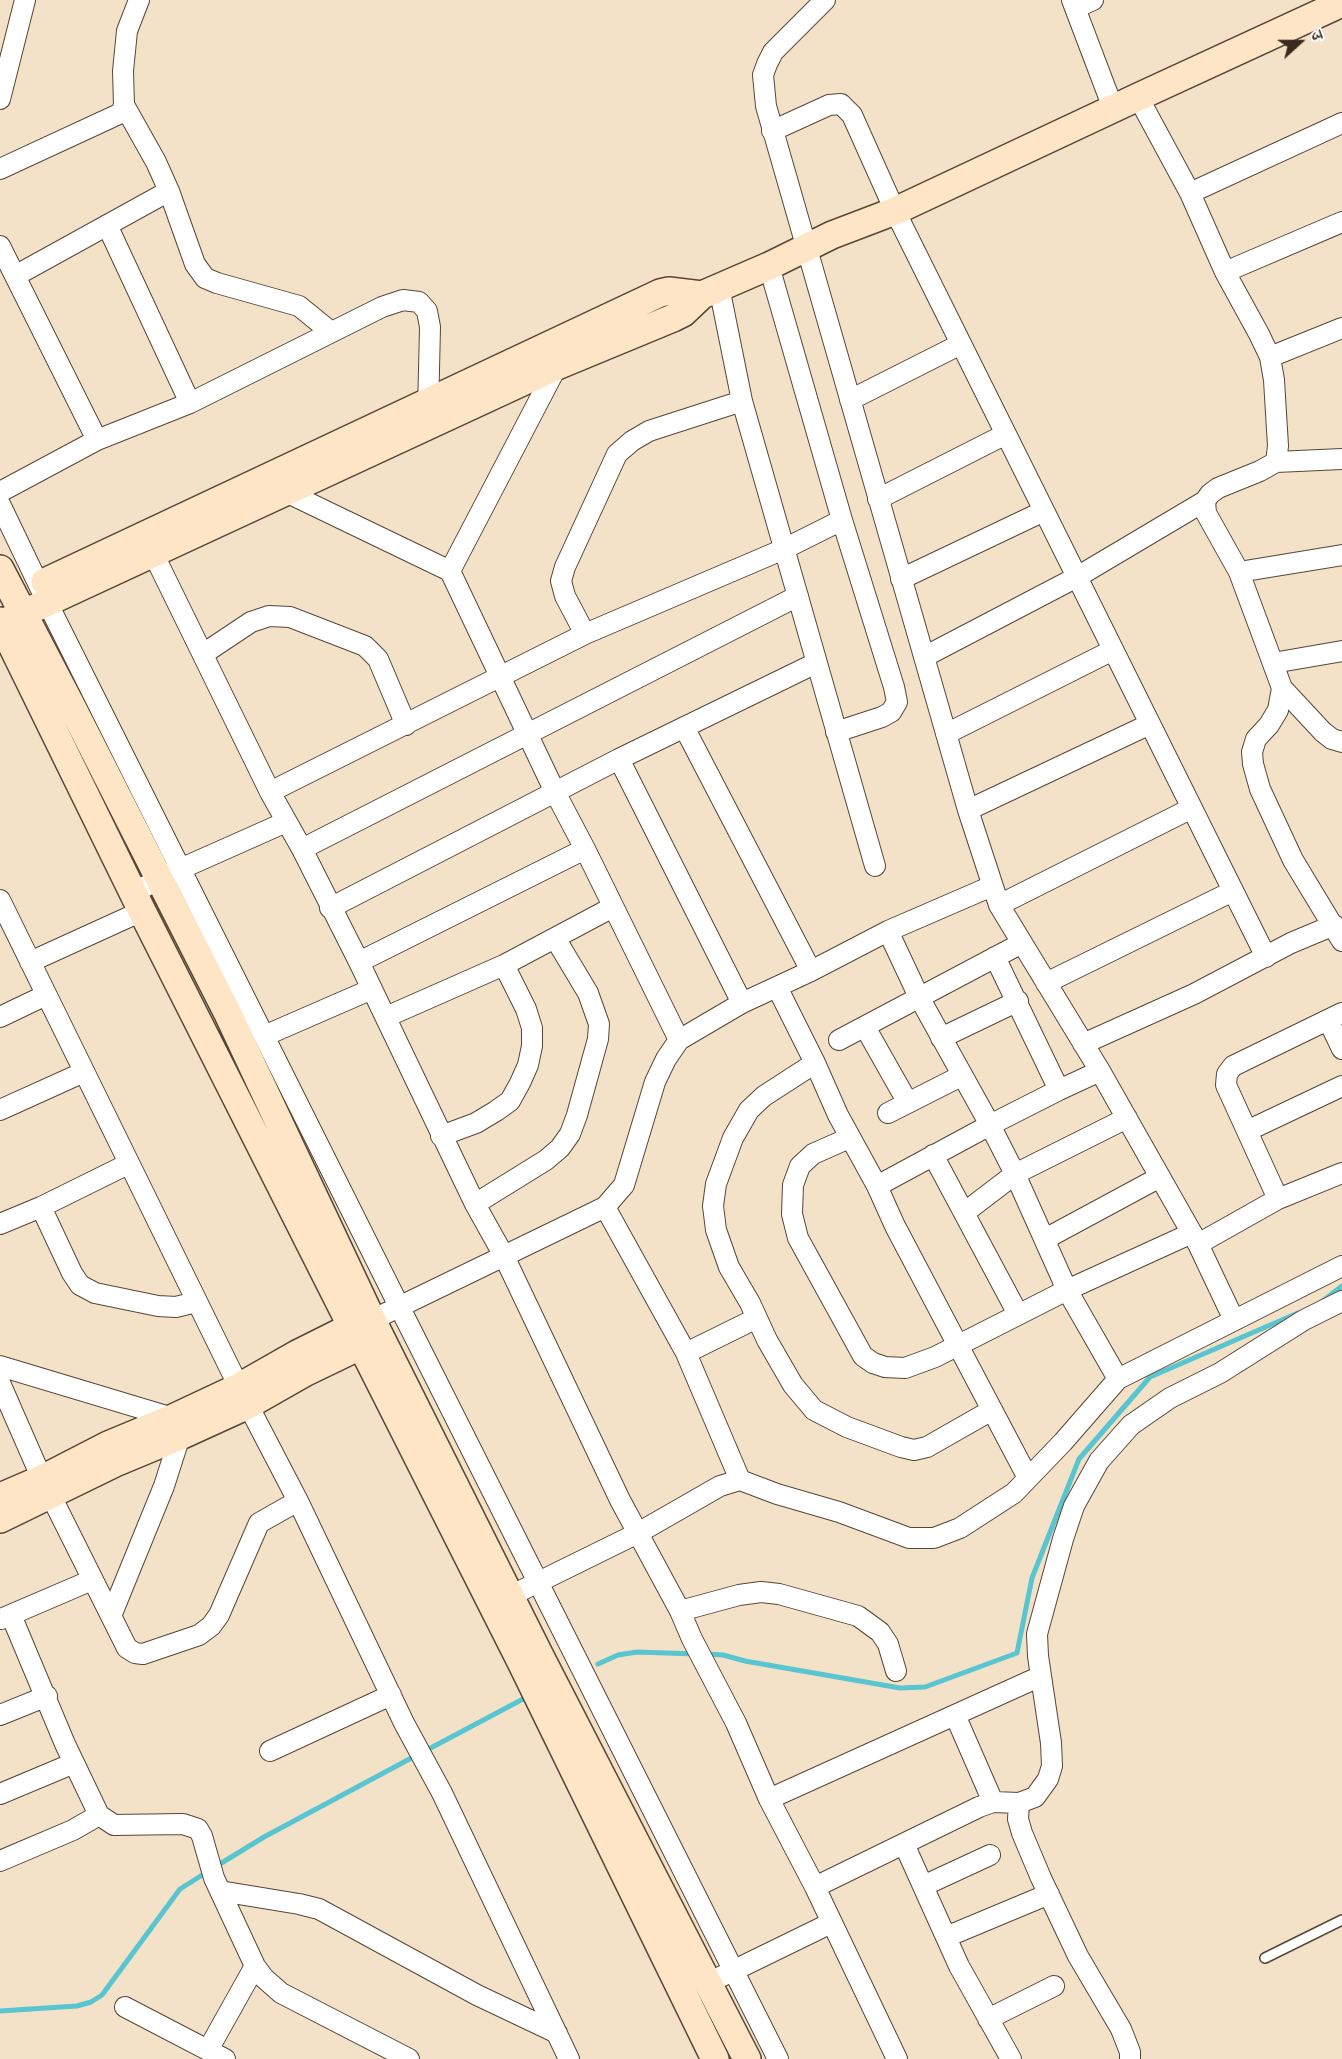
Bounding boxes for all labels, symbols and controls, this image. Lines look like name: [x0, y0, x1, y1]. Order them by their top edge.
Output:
north arrow: [1270, 12, 1330, 72]
text: उ: [1305, 28, 1329, 43]

